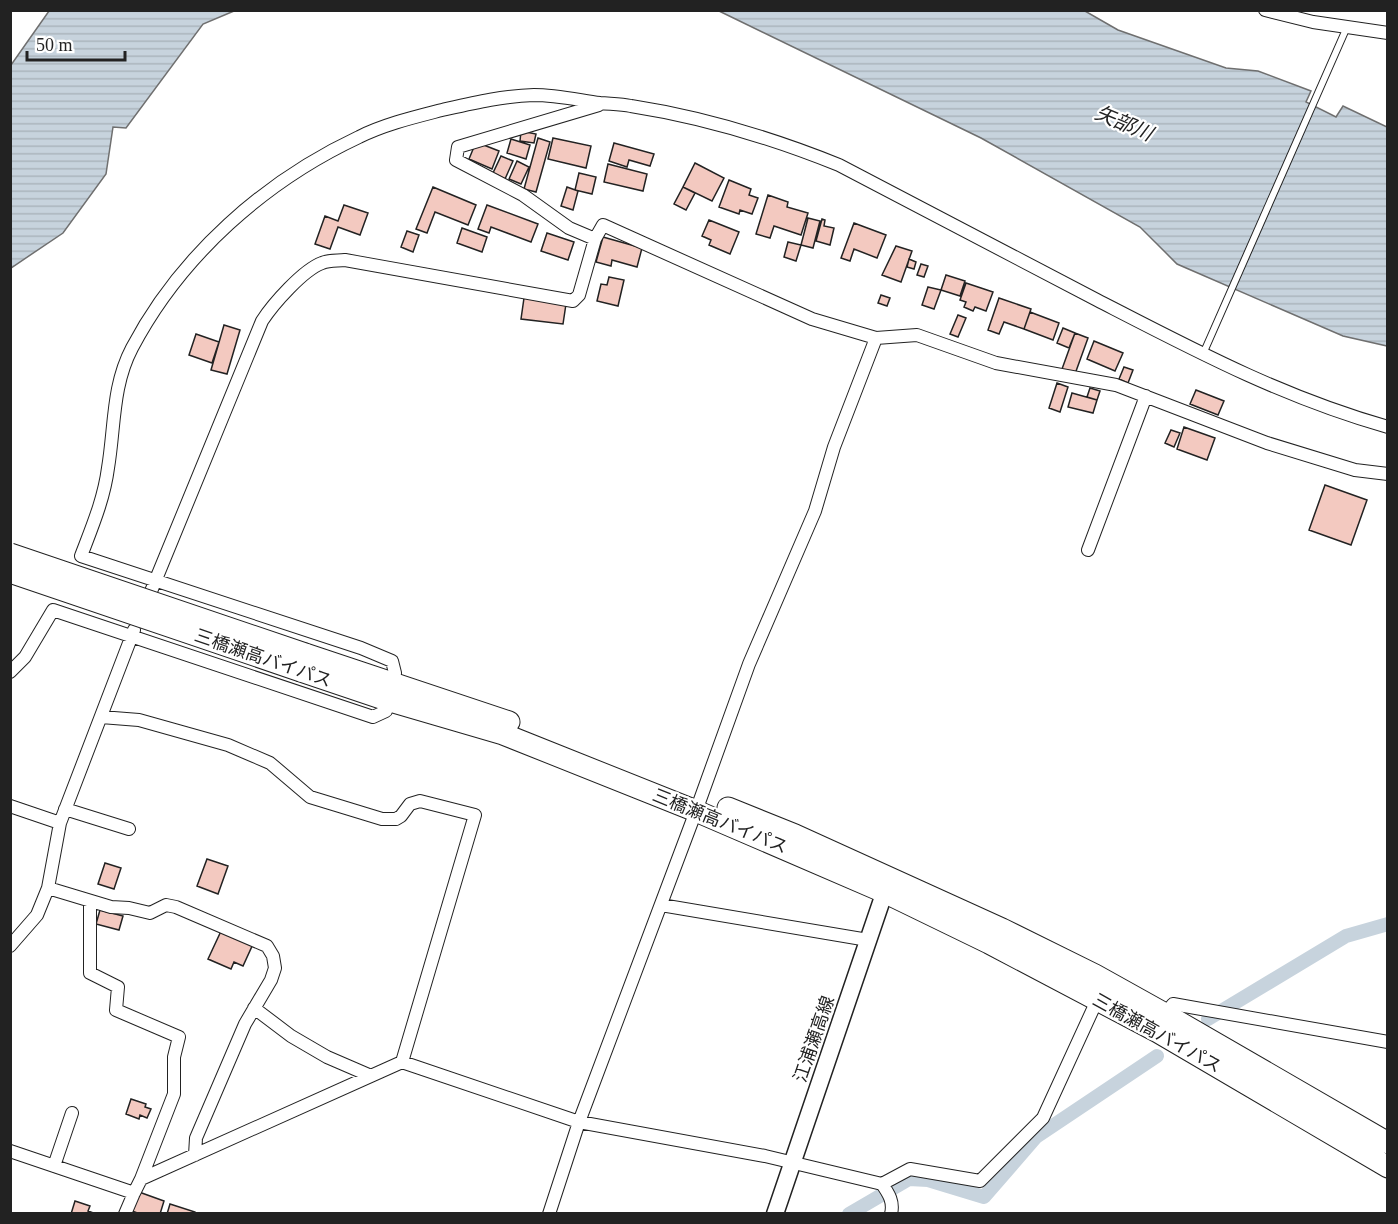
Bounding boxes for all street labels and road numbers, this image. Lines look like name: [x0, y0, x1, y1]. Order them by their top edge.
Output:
street label: 三橋瀬高バイパス: [192, 625, 334, 691]
street label: 三橋瀬高バイパス: [650, 785, 790, 857]
street label: 三橋瀬高バイパス: [1089, 989, 1225, 1077]
street label: 江浦瀬高線: [790, 993, 838, 1085]

